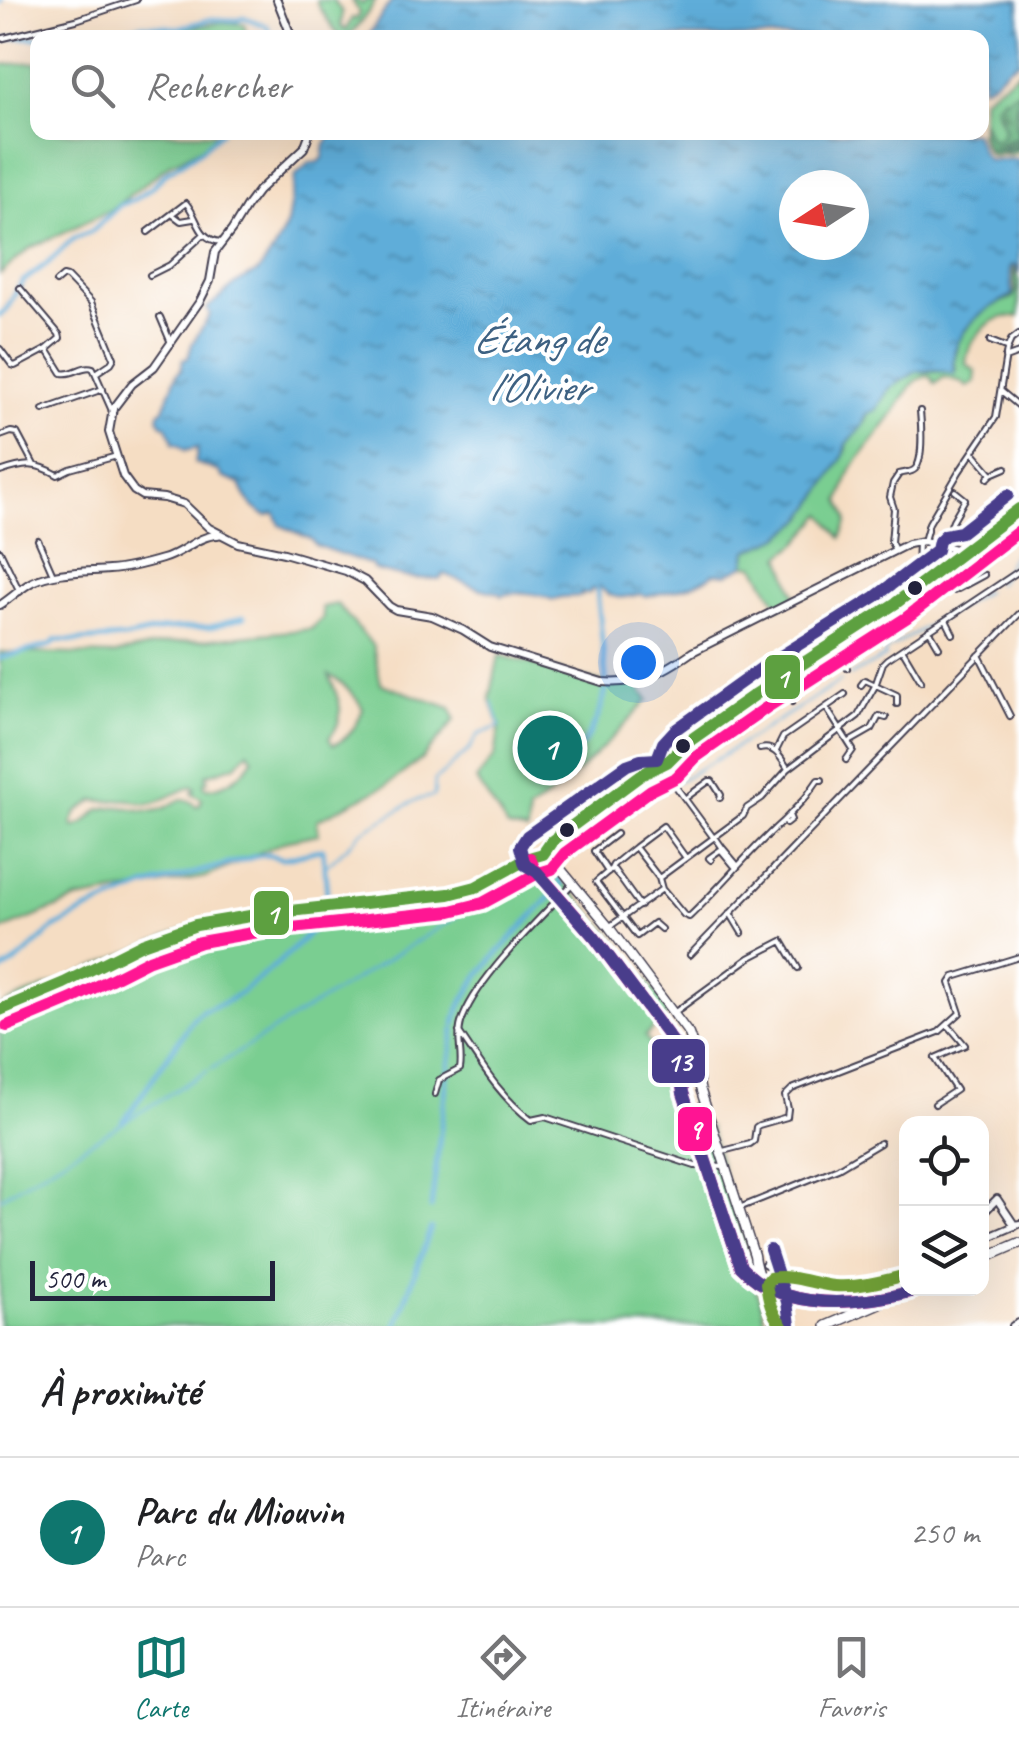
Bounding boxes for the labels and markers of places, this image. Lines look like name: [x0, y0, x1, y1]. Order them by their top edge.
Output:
unlabelled marker: [905, 578, 925, 598]
pin: 1: [518, 710, 582, 786]
unlabelled marker: [673, 736, 693, 756]
unlabelled marker: [557, 820, 577, 840]

